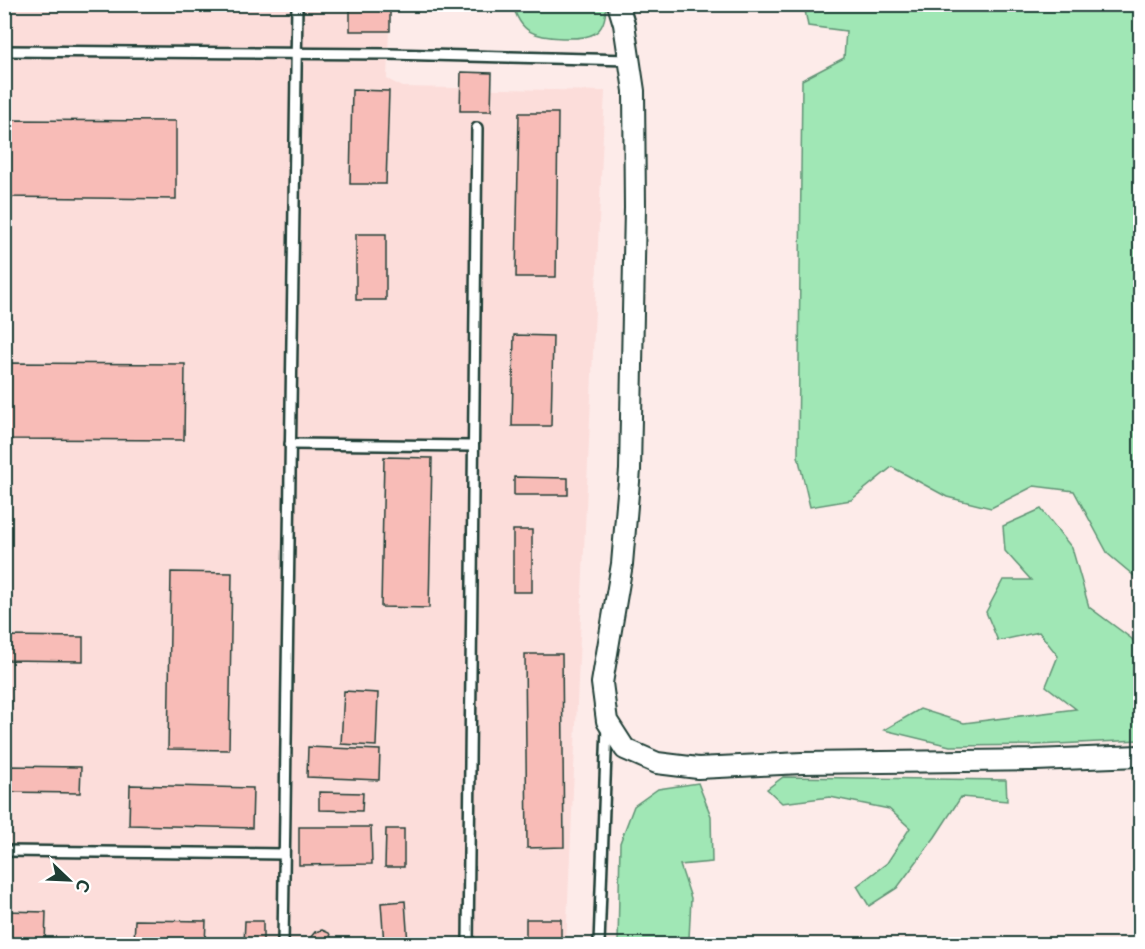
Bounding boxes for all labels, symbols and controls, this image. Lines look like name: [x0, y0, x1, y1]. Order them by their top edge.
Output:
north arrow: [39, 850, 99, 910]
text: С: [70, 876, 97, 896]

